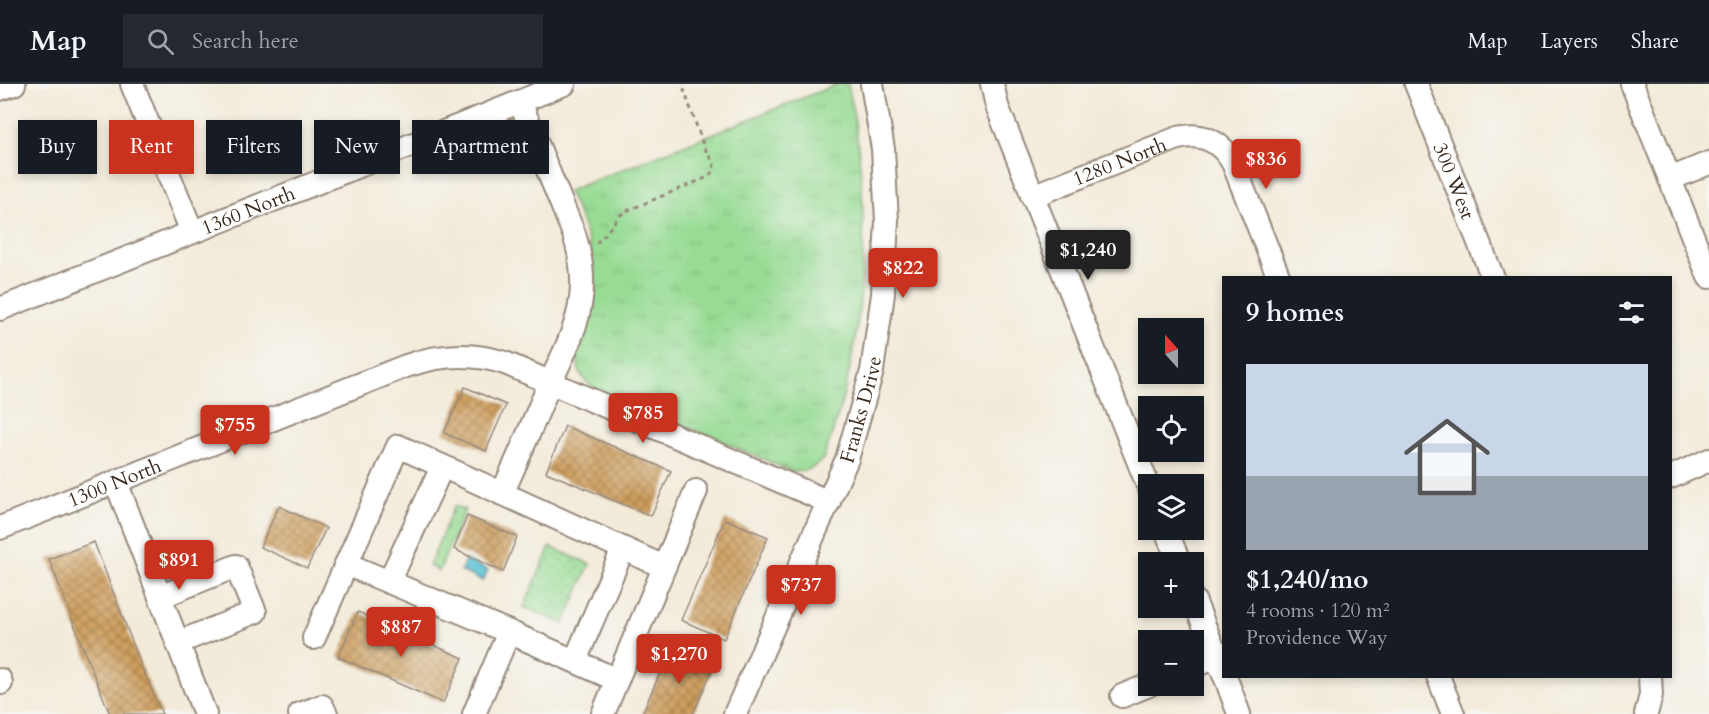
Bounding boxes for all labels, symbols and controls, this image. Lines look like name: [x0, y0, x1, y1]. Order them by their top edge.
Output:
search box: [123, 14, 543, 68]
text: Map: [30, 22, 87, 60]
icon: search: [144, 25, 177, 58]
text: Search here: [192, 26, 299, 56]
text: Map: [1468, 27, 1508, 56]
text: Layers: [1541, 27, 1598, 56]
text: Share: [1631, 27, 1679, 56]
chip: Buy: [18, 120, 97, 174]
chip: Rent: [109, 120, 194, 174]
chip: Filters: [206, 120, 302, 174]
chip: New: [314, 120, 400, 174]
chip: Apartment: [412, 120, 549, 174]
street label: 1280 North: [1069, 131, 1170, 193]
pin: $836: [1230, 139, 1302, 190]
street label: 300 West: [1427, 139, 1482, 224]
text: $836: [1246, 145, 1286, 172]
street label: 1360 North: [197, 180, 299, 241]
pin: $1,240: [1039, 230, 1137, 281]
text: $1,240: [1059, 236, 1117, 263]
pin: $822: [867, 248, 939, 299]
text: $822: [883, 254, 923, 281]
text: 9 homes: [1246, 295, 1344, 330]
icon: filters: [1615, 296, 1648, 329]
north arrow: [1138, 318, 1204, 384]
map controls: [1138, 318, 1204, 696]
street label: Franks Drive: [834, 354, 888, 466]
pin: $785: [607, 393, 679, 444]
button: locate: [1138, 396, 1204, 462]
text: $785: [623, 399, 663, 426]
icon: home: [1393, 403, 1501, 511]
pin: $755: [199, 405, 271, 456]
text: $755: [215, 411, 255, 438]
street label: 1300 North: [64, 452, 165, 514]
button: layers: [1138, 474, 1204, 540]
pin: $891: [143, 540, 215, 591]
text: $891: [159, 546, 199, 573]
button: +: [1138, 552, 1204, 618]
text: $1,240/mo: [1246, 562, 1369, 597]
pin: $737: [765, 565, 837, 616]
text: $737: [781, 571, 821, 598]
text: 4 rooms · 120 m²: [1246, 597, 1390, 624]
pin: $887: [365, 607, 437, 658]
text: $887: [381, 613, 421, 640]
text: Providence Way: [1246, 624, 1388, 651]
button: −: [1138, 630, 1204, 696]
pin: $1,270: [630, 634, 728, 685]
text: $1,270: [650, 640, 708, 667]

